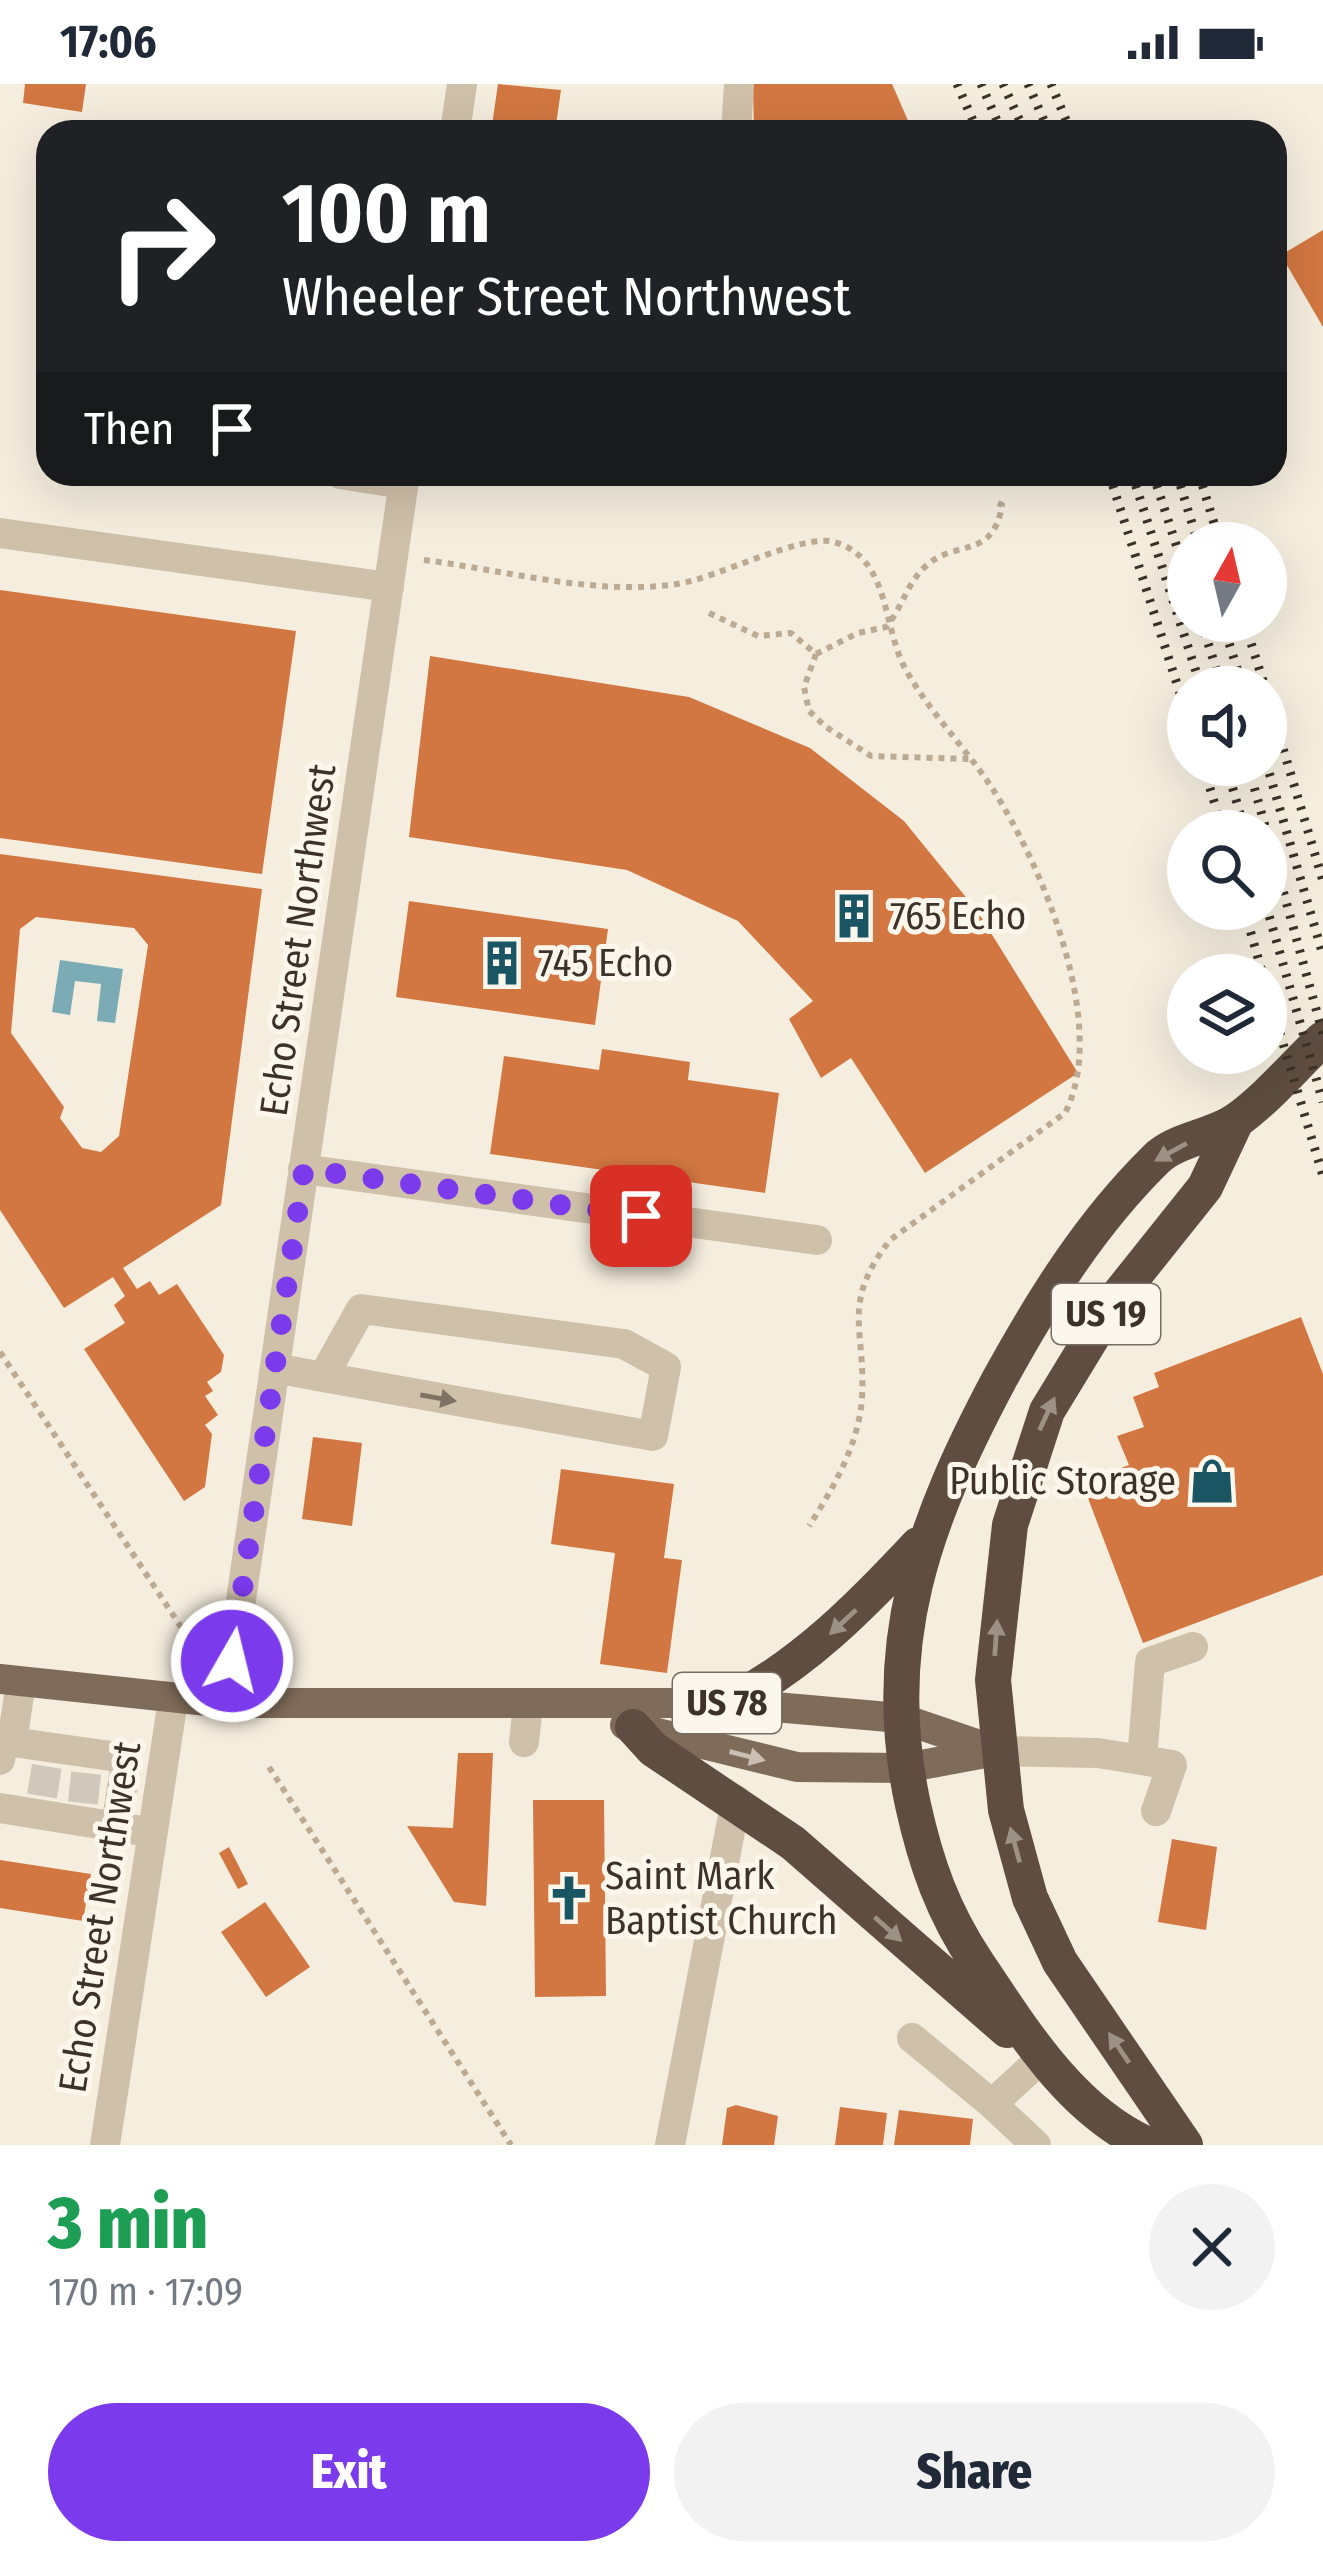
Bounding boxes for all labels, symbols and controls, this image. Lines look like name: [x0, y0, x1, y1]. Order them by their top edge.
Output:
text: 17:06: [60, 15, 157, 69]
text: 100 m: [282, 163, 491, 264]
icon: right: [84, 168, 240, 324]
text: Wheeler Street Northwest: [282, 265, 851, 329]
icon: arrive: [199, 396, 265, 462]
text: Then: [84, 402, 175, 456]
north arrow: [1167, 522, 1287, 642]
map controls: [1167, 522, 1287, 1074]
button: sound: [1167, 666, 1287, 786]
street label: Echo Street Northwest: [251, 761, 346, 1119]
button: search: [1167, 810, 1287, 930]
building icon: 765 Echo: [829, 891, 879, 941]
place label: 765 Echo: [890, 893, 1026, 939]
building icon: 745 Echo: [477, 938, 527, 988]
place label: 745 Echo: [538, 940, 673, 986]
button: layers: [1167, 954, 1287, 1074]
one-way arrow: [1154, 1140, 1188, 1161]
pin: [590, 1165, 692, 1267]
icon: arrive: [608, 1183, 674, 1249]
road number: US 19: [1052, 1284, 1160, 1344]
one-way arrow: [420, 1388, 457, 1407]
one-way arrow: [1038, 1396, 1058, 1431]
shop icon: Public Storage: [1187, 1456, 1237, 1506]
place label: Public Storage: [949, 1458, 1176, 1504]
position arrow: [169, 1598, 295, 1724]
one-way arrow: [829, 1607, 858, 1635]
one-way arrow: [987, 1619, 1006, 1656]
road number: US 78: [673, 1673, 781, 1733]
street label: Echo Street Northwest: [50, 1738, 151, 2096]
one-way arrow: [728, 1747, 765, 1766]
one-way arrow: [1004, 1826, 1023, 1863]
place label: Saint Mark Baptist Church: [605, 1853, 837, 1944]
church icon: Saint Mark Baptist Church: [544, 1873, 594, 1923]
one-way arrow: [874, 1915, 903, 1943]
one-way arrow: [1108, 2032, 1130, 2065]
text: 3 min: [48, 2181, 208, 2267]
button: close: [1149, 2184, 1275, 2310]
text: 170 m · 17:09: [48, 2269, 243, 2315]
button: Exit: [48, 2403, 650, 2541]
button: Share: [674, 2403, 1275, 2541]

